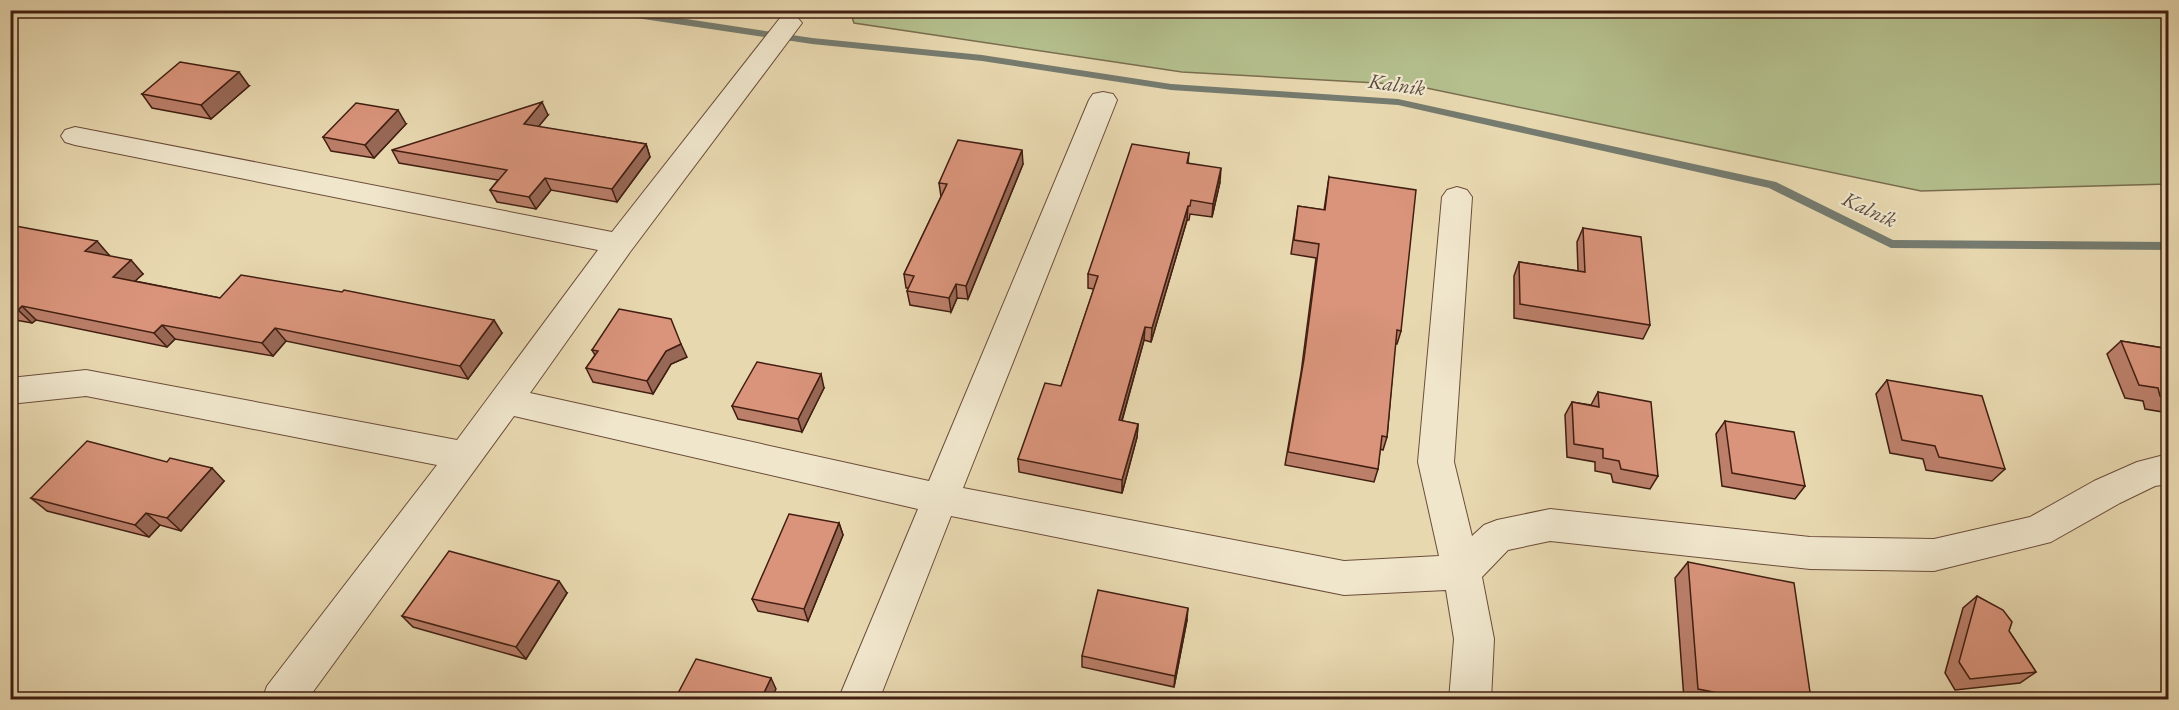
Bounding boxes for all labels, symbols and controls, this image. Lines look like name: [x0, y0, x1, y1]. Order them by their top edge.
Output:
water label: Kalník: [1366, 67, 1427, 101]
water label: Kalník: [1838, 184, 1902, 233]

